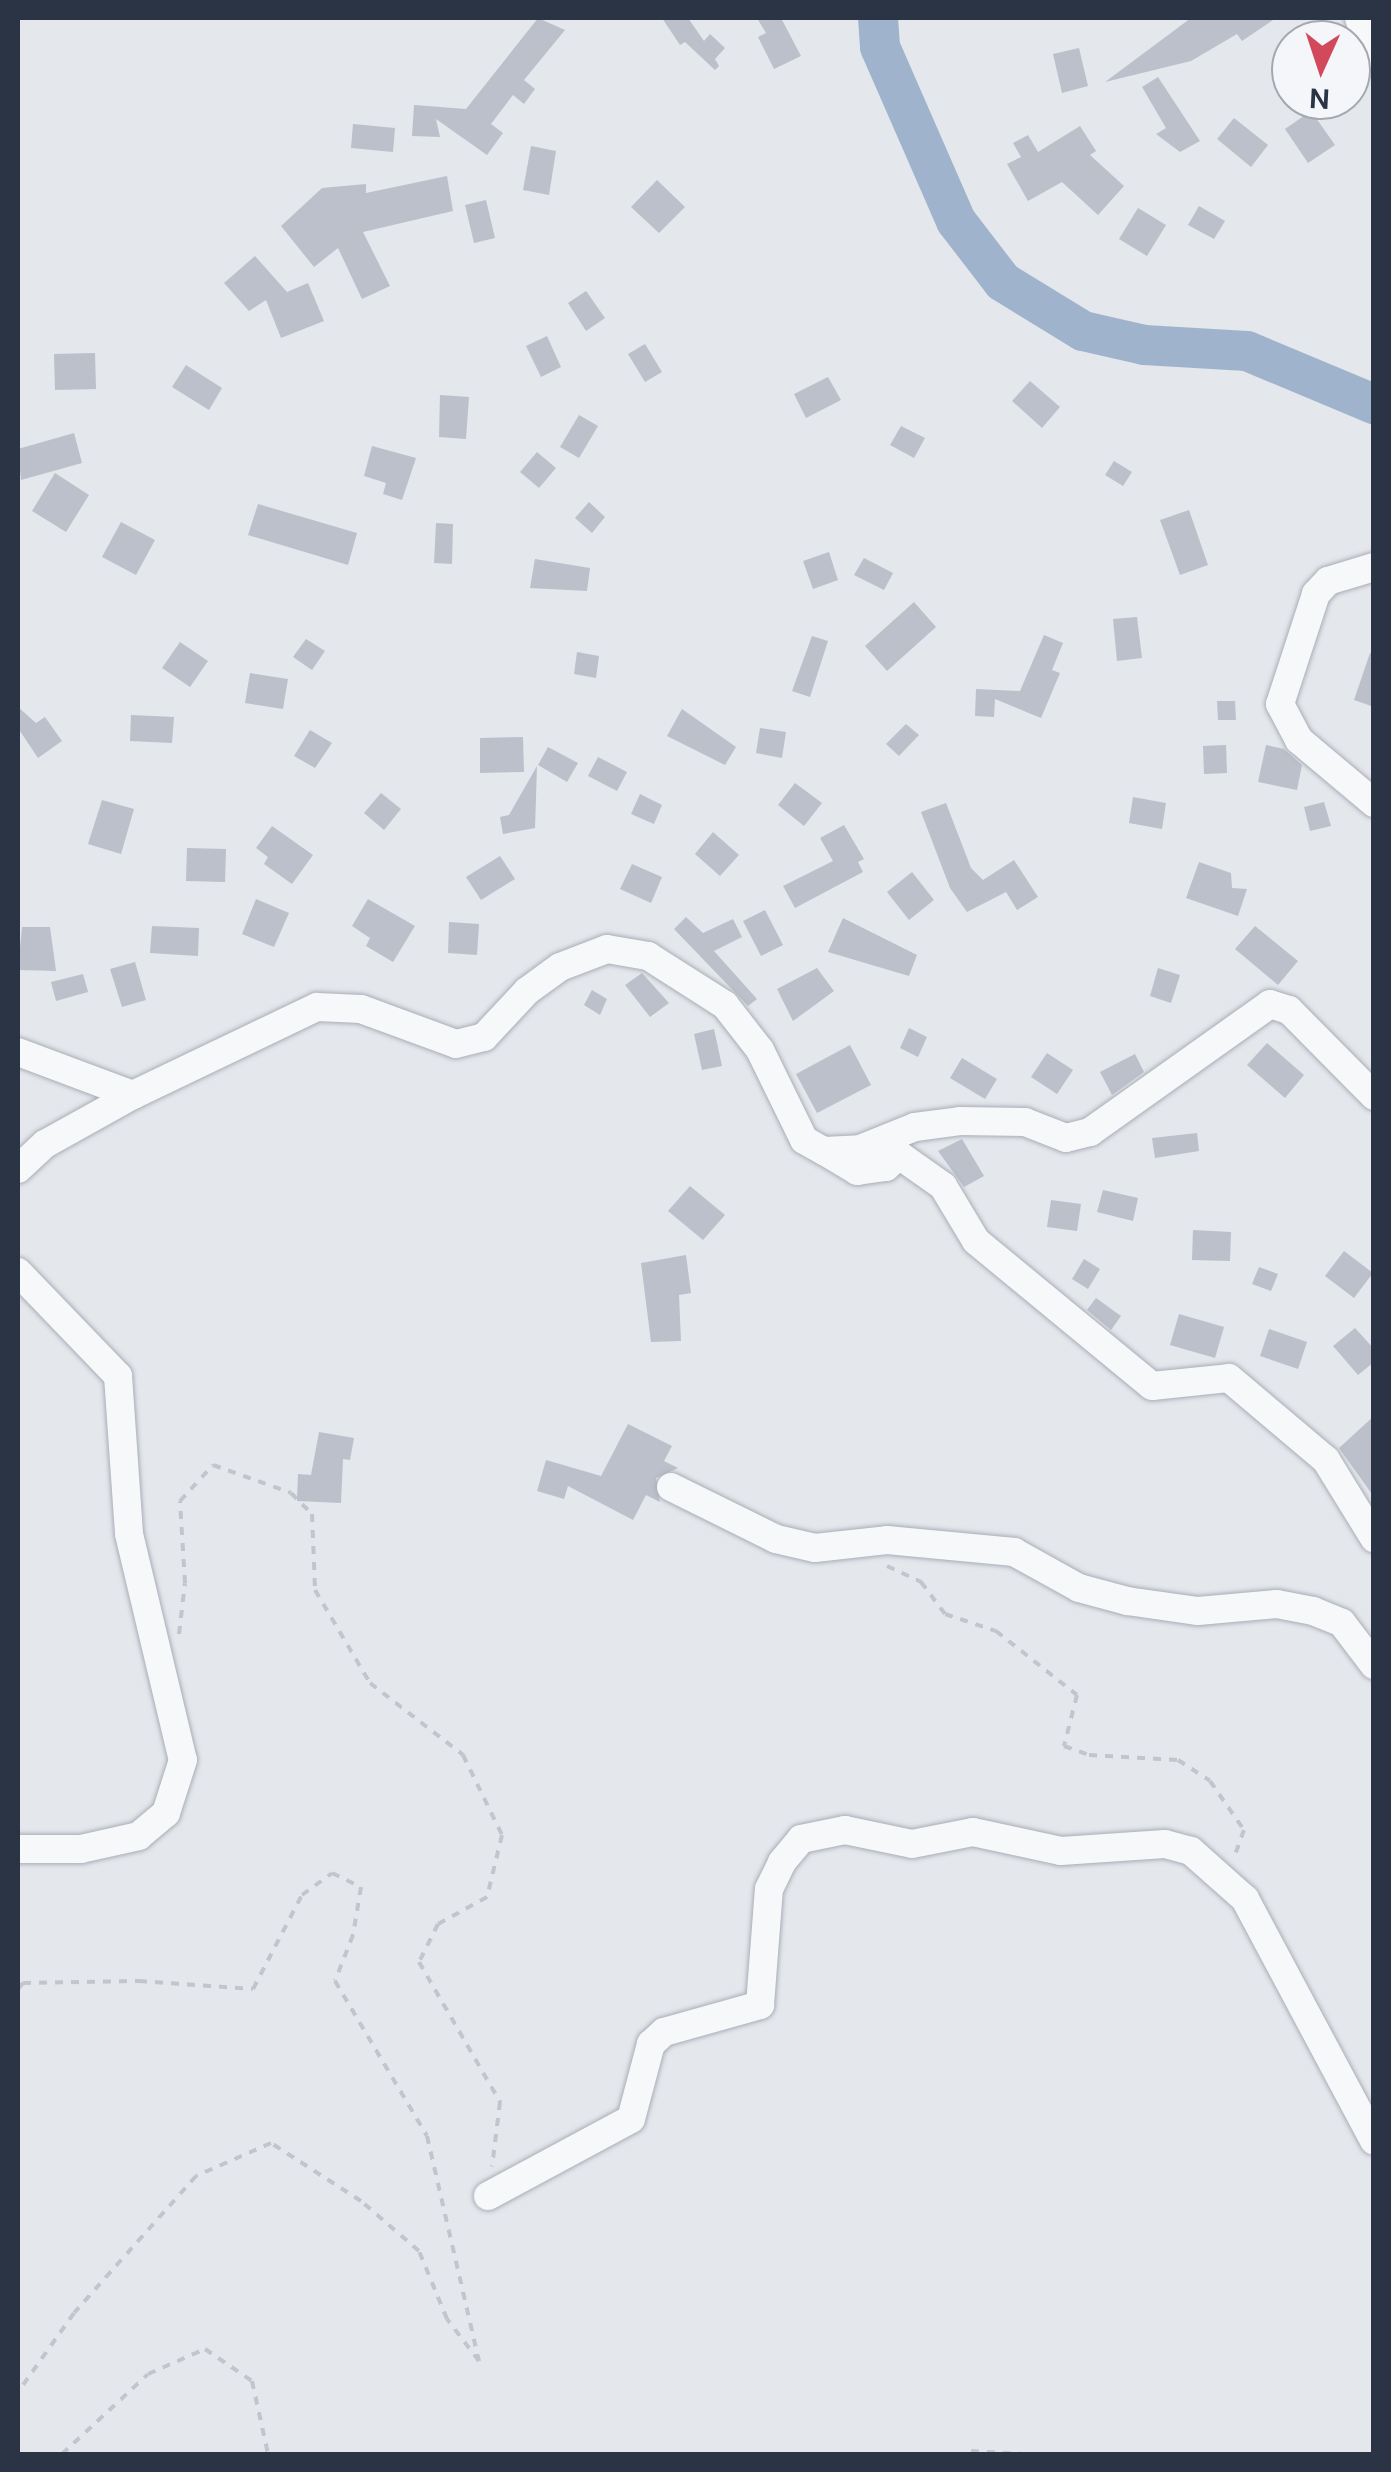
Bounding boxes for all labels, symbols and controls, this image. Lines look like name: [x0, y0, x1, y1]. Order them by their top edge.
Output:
north arrow: [1271, 20, 1371, 120]
text: N: [1308, 79, 1331, 117]

